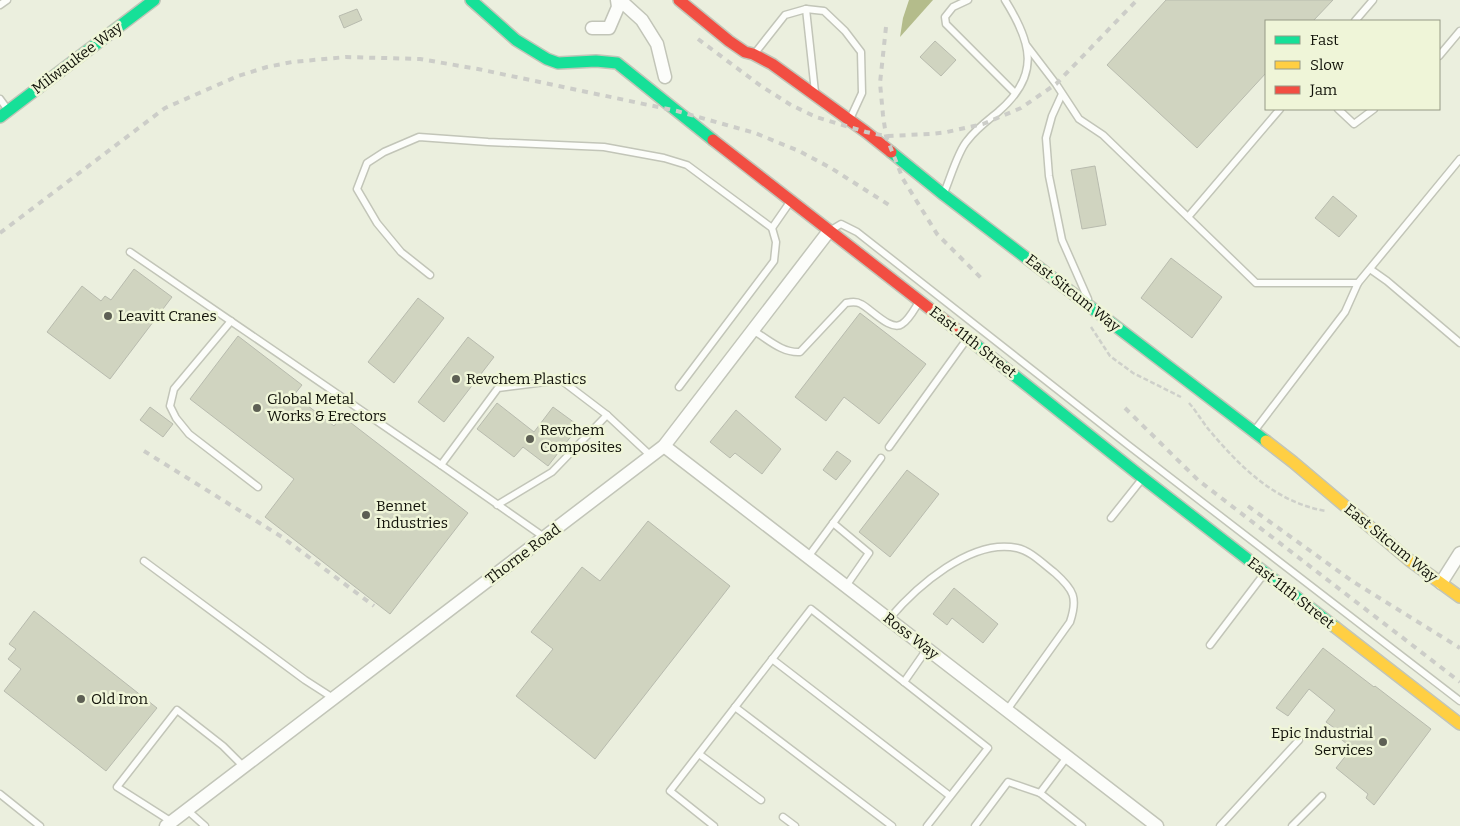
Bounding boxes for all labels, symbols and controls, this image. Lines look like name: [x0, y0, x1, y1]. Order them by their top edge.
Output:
street label: Milwaukee Way: [28, 18, 126, 98]
legend: [1265, 20, 1440, 110]
text: Fast: [1310, 31, 1339, 49]
text: Slow: [1310, 56, 1345, 74]
text: Jam: [1309, 81, 1338, 99]
street label: East Sitcum Way: [1022, 251, 1124, 336]
street label: East 11th Street: [926, 303, 1020, 382]
place label: Leavitt Cranes: [118, 307, 217, 325]
marker: Leavitt Cranes: [102, 310, 114, 322]
place label: Revchem Plastics: [466, 370, 586, 388]
marker: Revchem Plastics: [450, 373, 462, 385]
place label: Global Metal Works & Erectors: [267, 390, 386, 425]
marker: Global Metal Works & Erectors: [251, 402, 263, 414]
place label: Revchem Composites: [540, 421, 622, 456]
marker: Revchem Composites: [524, 433, 536, 445]
place label: Bennet Industries: [376, 497, 448, 532]
street label: East Sitcum Way: [1341, 500, 1441, 586]
marker: Bennet Industries: [360, 509, 372, 521]
street label: Thorne Road: [482, 520, 564, 588]
street label: East 11th Street: [1244, 554, 1338, 633]
street label: Ross Way: [880, 609, 942, 663]
place label: Old Iron: [91, 690, 148, 708]
marker: Old Iron: [75, 693, 87, 705]
place label: Epic Industrial Services: [1271, 724, 1373, 759]
marker: Epic Industrial Services: [1377, 736, 1389, 748]

